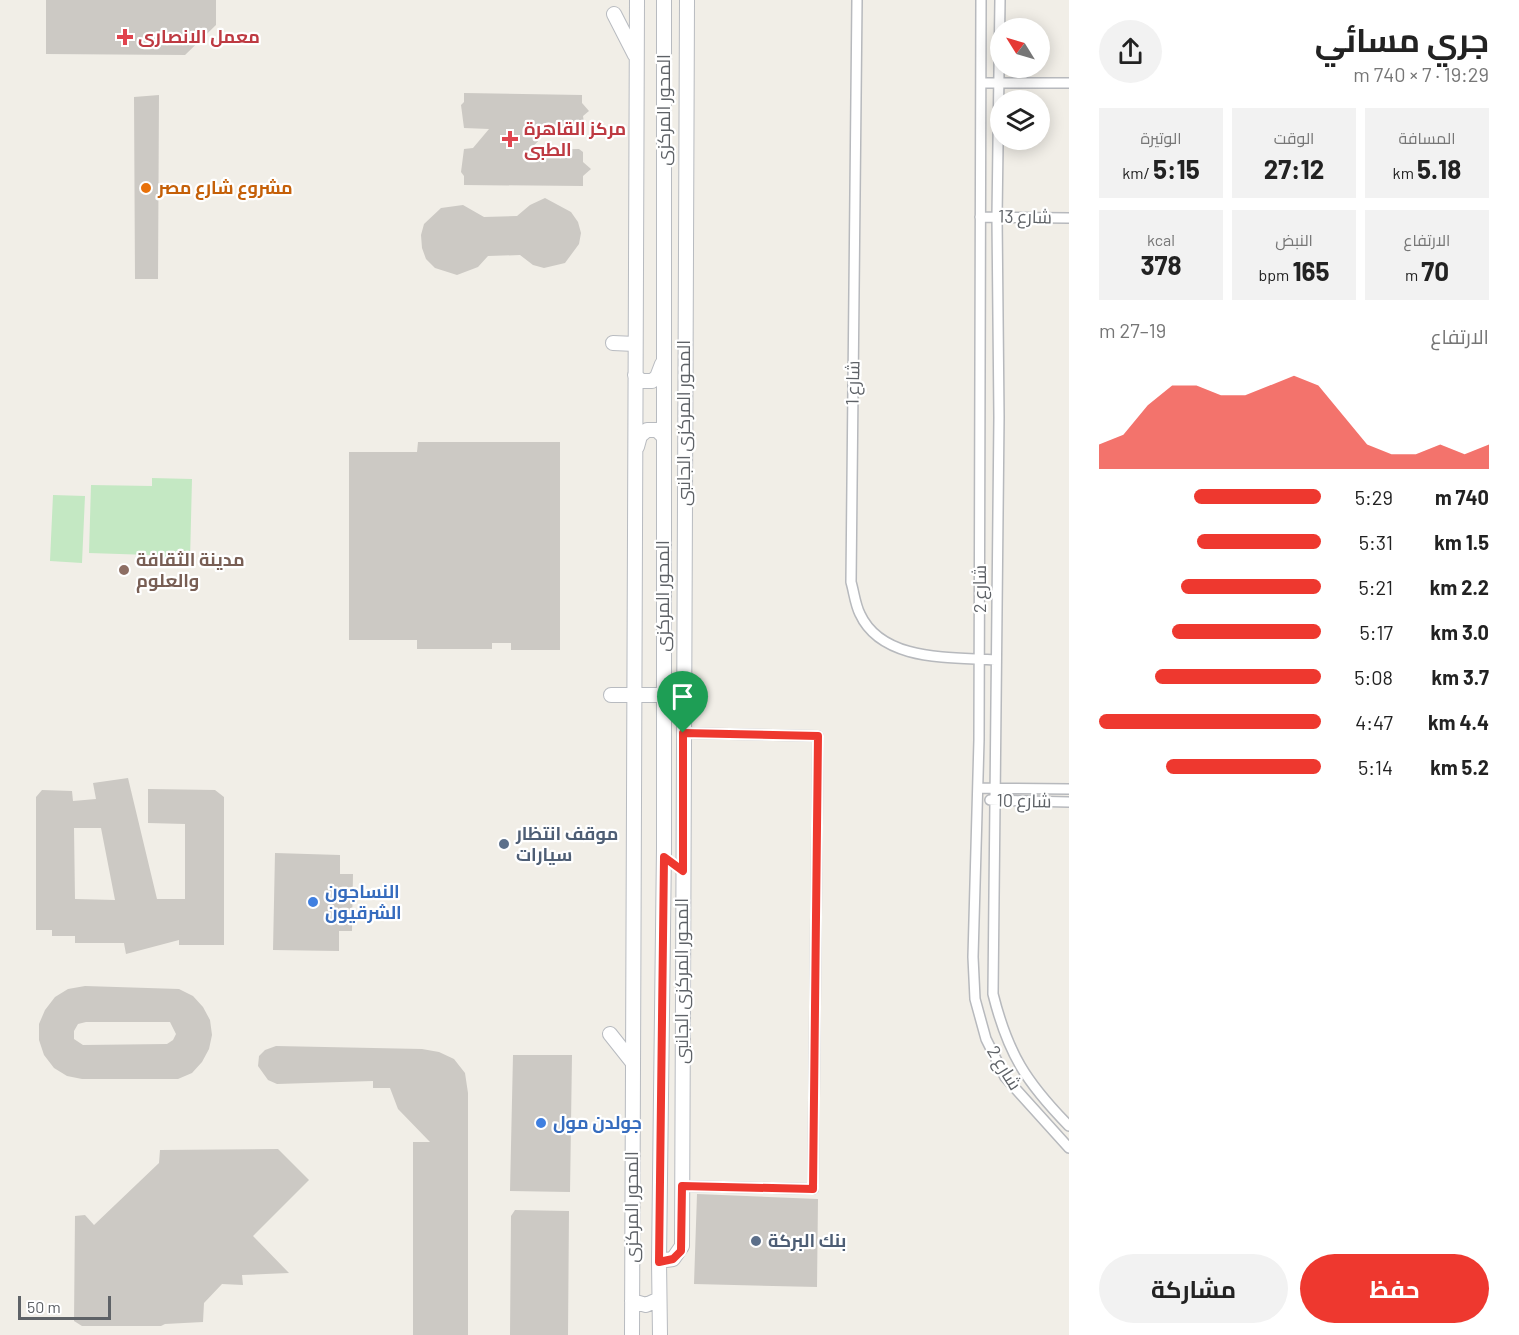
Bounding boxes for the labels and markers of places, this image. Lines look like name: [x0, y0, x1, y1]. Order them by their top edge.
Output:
place label: معمل الانصارى: [138, 25, 260, 48]
marker: معمل الانصارى: [116, 28, 134, 46]
place label: مركز القاهرة الطبى: [524, 117, 626, 161]
marker: مركز القاهرة الطبى: [501, 130, 519, 148]
place label: مشروع شارع مصر: [157, 176, 293, 200]
marker: مشروع شارع مصر: [139, 181, 153, 195]
place label: مدينة الثقافة والعلوم: [136, 548, 245, 593]
marker: مدينة الثقافة والعلوم: [117, 563, 131, 577]
pin: [657, 671, 708, 733]
place label: موقف انتظار سيارات: [515, 822, 618, 865]
marker: موقف انتظار سيارات: [497, 837, 511, 851]
place label: النساجون الشرقيون: [325, 880, 402, 924]
marker: النساجون الشرقيون: [306, 895, 320, 909]
place label: جولدن مول: [553, 1111, 642, 1134]
marker: جولدن مول: [534, 1116, 548, 1130]
place label: بنك البركة: [768, 1229, 846, 1252]
marker: بنك البركة: [749, 1234, 763, 1248]

